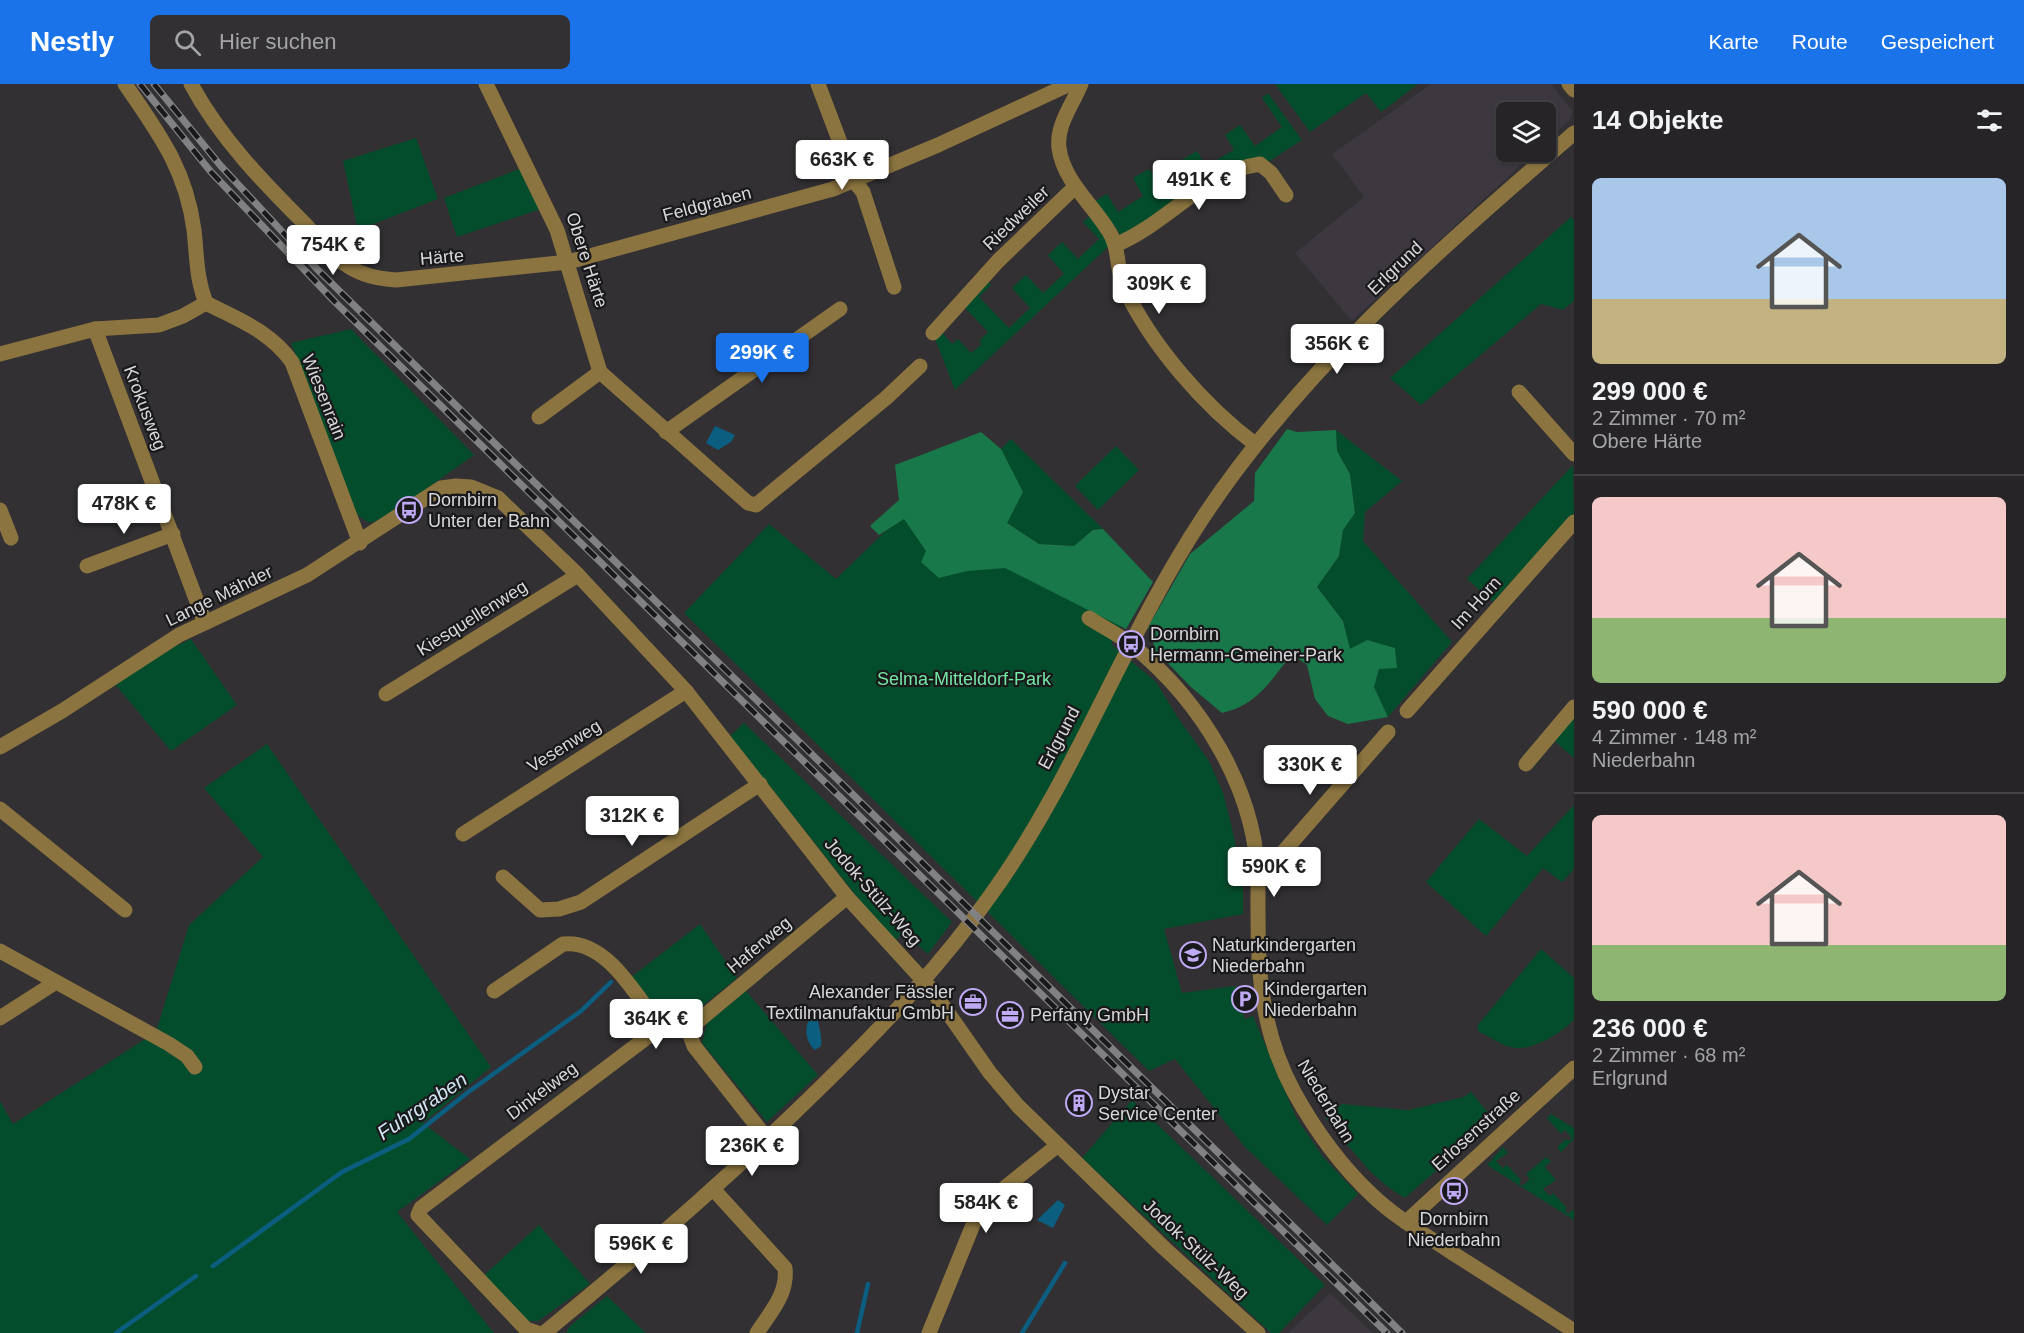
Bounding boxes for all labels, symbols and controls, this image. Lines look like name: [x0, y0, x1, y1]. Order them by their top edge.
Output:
search box: [150, 15, 570, 69]
text: Nestly: [30, 26, 114, 57]
icon: search: [171, 26, 204, 59]
text: Hier suchen: [219, 29, 336, 54]
text: Karte: [1709, 30, 1759, 53]
text: Route: [1792, 30, 1848, 53]
text: Gespeichert: [1881, 30, 1994, 53]
map controls: [1496, 102, 1556, 162]
button: layers: [1496, 102, 1556, 162]
icon: filters: [1973, 104, 2006, 137]
text: 14 Objekte: [1592, 105, 1724, 135]
pin: 663K €: [793, 140, 891, 191]
text: 663K €: [810, 148, 874, 170]
pin: 491K €: [1150, 160, 1248, 211]
text: 491K €: [1167, 168, 1231, 190]
street label: Riedweiler: [979, 182, 1053, 254]
street label: Feldgraben: [660, 183, 754, 225]
street label: Obere Härte: [562, 210, 612, 310]
icon: home: [1745, 217, 1853, 325]
pin: 754K €: [284, 225, 382, 276]
text: 754K €: [301, 233, 365, 255]
street label: Erlgrund: [1364, 237, 1426, 299]
street label: Härte: [419, 245, 465, 269]
pin: 309K €: [1110, 264, 1208, 315]
text: 309K €: [1127, 272, 1191, 294]
pin: 356K €: [1288, 324, 1386, 375]
text: 356K €: [1305, 332, 1369, 354]
pin: 299K €: [713, 333, 811, 384]
text: 299K €: [730, 341, 794, 363]
street label: Wiesenrain: [298, 352, 350, 442]
street label: Krokusweg: [120, 363, 170, 453]
text: 299 000 €: [1592, 376, 1708, 406]
text: 2 Zimmer · 70 m²: [1592, 407, 1745, 429]
text: Obere Härte: [1592, 430, 1702, 452]
pin: 478K €: [75, 484, 173, 535]
place label: Dornbirn Unter der Bahn: [428, 490, 550, 531]
text: 478K €: [92, 492, 156, 514]
bus stop icon: Dornbirn Unter der Bahn: [394, 495, 424, 525]
icon: home: [1745, 536, 1853, 644]
street label: Lange Mähder: [162, 562, 276, 630]
street label: Im Horn: [1447, 573, 1505, 633]
street label: Kiesquellenweg: [413, 576, 531, 660]
place label: Dornbirn Hermann-Gmeiner-Park: [1150, 624, 1343, 665]
bus stop icon: Dornbirn Hermann-Gmeiner-Park: [1116, 629, 1146, 659]
park label: Selma-Mitteldorf-Park: [877, 669, 1052, 689]
text: 590 000 €: [1592, 695, 1708, 725]
street label: Erlgrund: [1034, 703, 1084, 773]
street label: Vesenweg: [523, 716, 605, 776]
text: 4 Zimmer · 148 m²: [1592, 726, 1756, 748]
pin: 330K €: [1261, 745, 1359, 796]
text: Niederbahn: [1592, 749, 1695, 771]
text: 330K €: [1278, 753, 1342, 775]
pin: 312K €: [583, 796, 681, 847]
text: 312K €: [600, 804, 664, 826]
street label: Jodok-Stülz-Weg: [821, 834, 925, 950]
pin: 590K €: [1225, 847, 1323, 898]
icon: home: [1745, 854, 1853, 962]
text: 590K €: [1242, 855, 1306, 877]
street label: Haferweg: [723, 913, 795, 977]
place label: Naturkindergarten Niederbahn: [1212, 935, 1356, 976]
school or university icon: Naturkindergarten Niederbahn: [1178, 940, 1208, 970]
place label: Kindergarten Niederbahn: [1264, 979, 1367, 1020]
place label: Alexander Fässler Textilmanufaktur GmbH: [766, 982, 954, 1023]
parking icon: Kindergarten Niederbahn: [1230, 984, 1260, 1014]
office icon: Alexander Fässler Textilmanufaktur GmbH: [958, 987, 988, 1017]
pin: 364K €: [607, 999, 705, 1050]
office icon: Perfany GmbH: [995, 1000, 1025, 1030]
place label: Perfany GmbH: [1030, 1005, 1149, 1025]
text: 364K €: [624, 1007, 688, 1029]
text: 236 000 €: [1592, 1013, 1708, 1043]
text: 2 Zimmer · 68 m²: [1592, 1044, 1745, 1066]
street label: Niederbahn: [1293, 1056, 1359, 1146]
street label: Dinkelweg: [503, 1058, 581, 1124]
text: Erlgrund: [1592, 1067, 1668, 1089]
water label: Fuhrgraben: [373, 1068, 471, 1144]
place label: Dystar Service Center: [1098, 1083, 1217, 1124]
street label: Erlosenstraße: [1428, 1085, 1524, 1175]
building icon: Dystar Service Center: [1064, 1088, 1094, 1118]
pin: 236K €: [703, 1126, 801, 1177]
text: 236K €: [720, 1134, 784, 1156]
bus stop icon: Dornbirn Niederbahn: [1439, 1176, 1469, 1206]
pin: 584K €: [937, 1183, 1035, 1234]
text: 584K €: [954, 1191, 1018, 1213]
street label: Jodok-Stülz-Weg: [1139, 1195, 1253, 1303]
place label: Dornbirn Niederbahn: [1407, 1209, 1501, 1250]
pin: 596K €: [592, 1224, 690, 1275]
text: 596K €: [609, 1232, 673, 1254]

